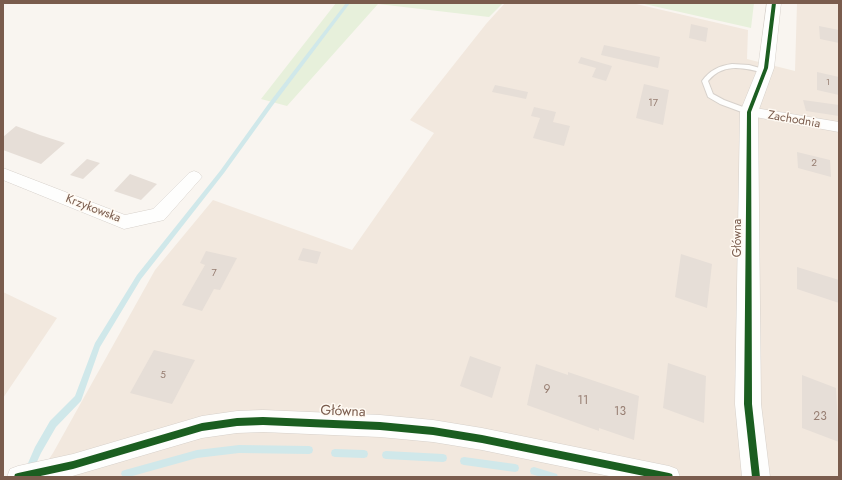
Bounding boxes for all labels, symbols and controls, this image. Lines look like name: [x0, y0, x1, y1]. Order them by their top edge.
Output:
house number: 1: [826, 78, 830, 88]
house number: 17: [648, 98, 658, 110]
street label: Zachodnia: [767, 108, 821, 132]
house number: 2: [811, 158, 817, 170]
street label: Krzykowska: [63, 192, 123, 226]
street label: Główna: [731, 219, 745, 257]
house number: 7: [211, 268, 217, 280]
house number: 5: [160, 370, 166, 382]
house number: 9: [544, 383, 550, 397]
house number: 11: [578, 394, 588, 408]
street label: Główna: [320, 403, 366, 421]
house number: 13: [614, 405, 626, 419]
house number: 23: [813, 410, 827, 424]

